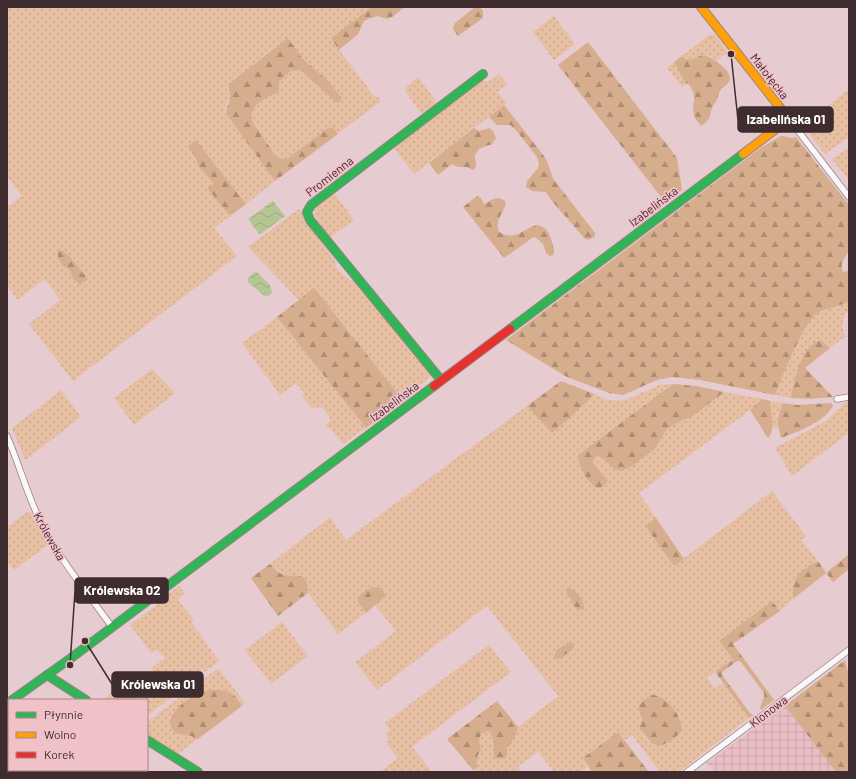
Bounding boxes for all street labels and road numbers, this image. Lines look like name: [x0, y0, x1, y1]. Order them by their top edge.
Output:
street label: Małołęcka: [748, 50, 792, 102]
street label: Promienna: [302, 153, 356, 199]
street label: Izabelińska: [626, 183, 680, 229]
street label: Izabelińska: [367, 378, 421, 424]
street label: Królewska: [31, 509, 69, 563]
street label: Klonowa: [746, 692, 790, 730]

